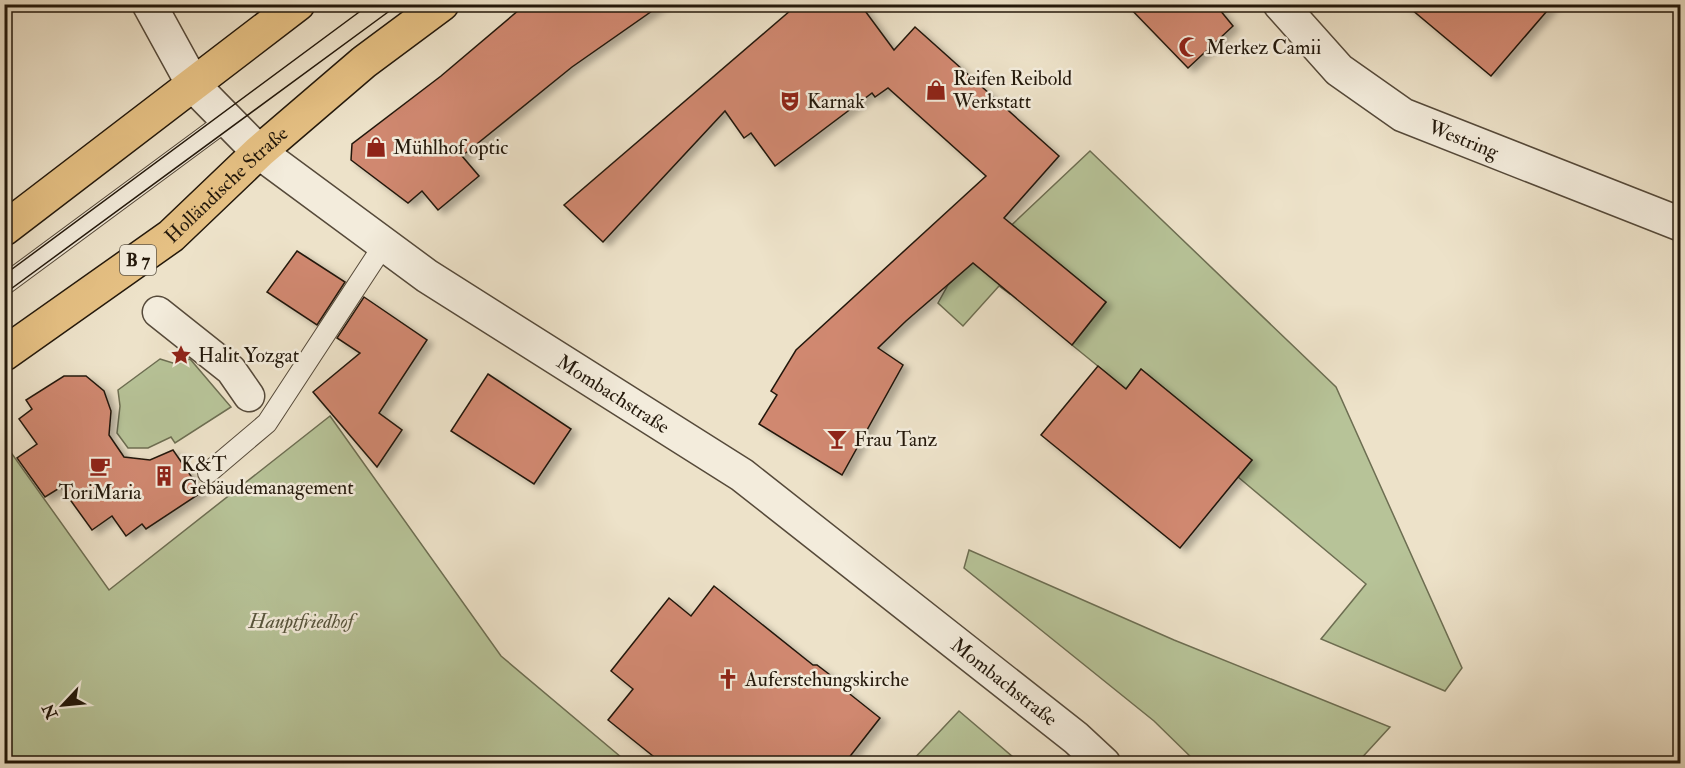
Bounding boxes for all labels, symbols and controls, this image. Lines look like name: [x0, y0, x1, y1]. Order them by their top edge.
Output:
mosque icon: Merkez Camii: [1177, 35, 1201, 59]
place label: Merkez Camii: [1206, 35, 1321, 60]
place label: Reifen Reibold Werkstatt: [952, 66, 1072, 114]
shop icon: Reifen Reibold Werkstatt: [924, 78, 948, 102]
theatre icon: Karnak: [778, 89, 802, 113]
place label: Karnak: [807, 89, 865, 114]
street label: Westring: [1424, 113, 1503, 164]
street label: Holländische Straße: [159, 120, 293, 248]
shop icon: Mühlhof optic: [364, 135, 388, 159]
place label: Mühlhof optic: [393, 135, 508, 161]
road number: B 7: [120, 245, 156, 275]
place icon: Halit Yozgat: [169, 343, 193, 367]
place label: Halit Yozgat: [198, 343, 300, 368]
street label: Mombachstraße: [552, 349, 675, 439]
bar icon: Frau Tanz: [825, 427, 849, 451]
place label: Frau Tanz: [854, 427, 937, 452]
place label: K&T Gebäudemanagement: [181, 452, 354, 500]
cafe icon: ToriMaria: [88, 454, 112, 478]
building icon: K&T Gebäudemanagement: [152, 464, 176, 488]
place label: ToriMaria: [58, 480, 142, 505]
park label: Hauptfriedhof: [248, 609, 359, 634]
street label: Mombachstraße: [946, 632, 1063, 731]
church icon: Auferstehungskirche: [716, 667, 740, 691]
place label: Auferstehungskirche: [744, 667, 909, 692]
north arrow: [33, 675, 93, 735]
text: N: [38, 700, 63, 723]

